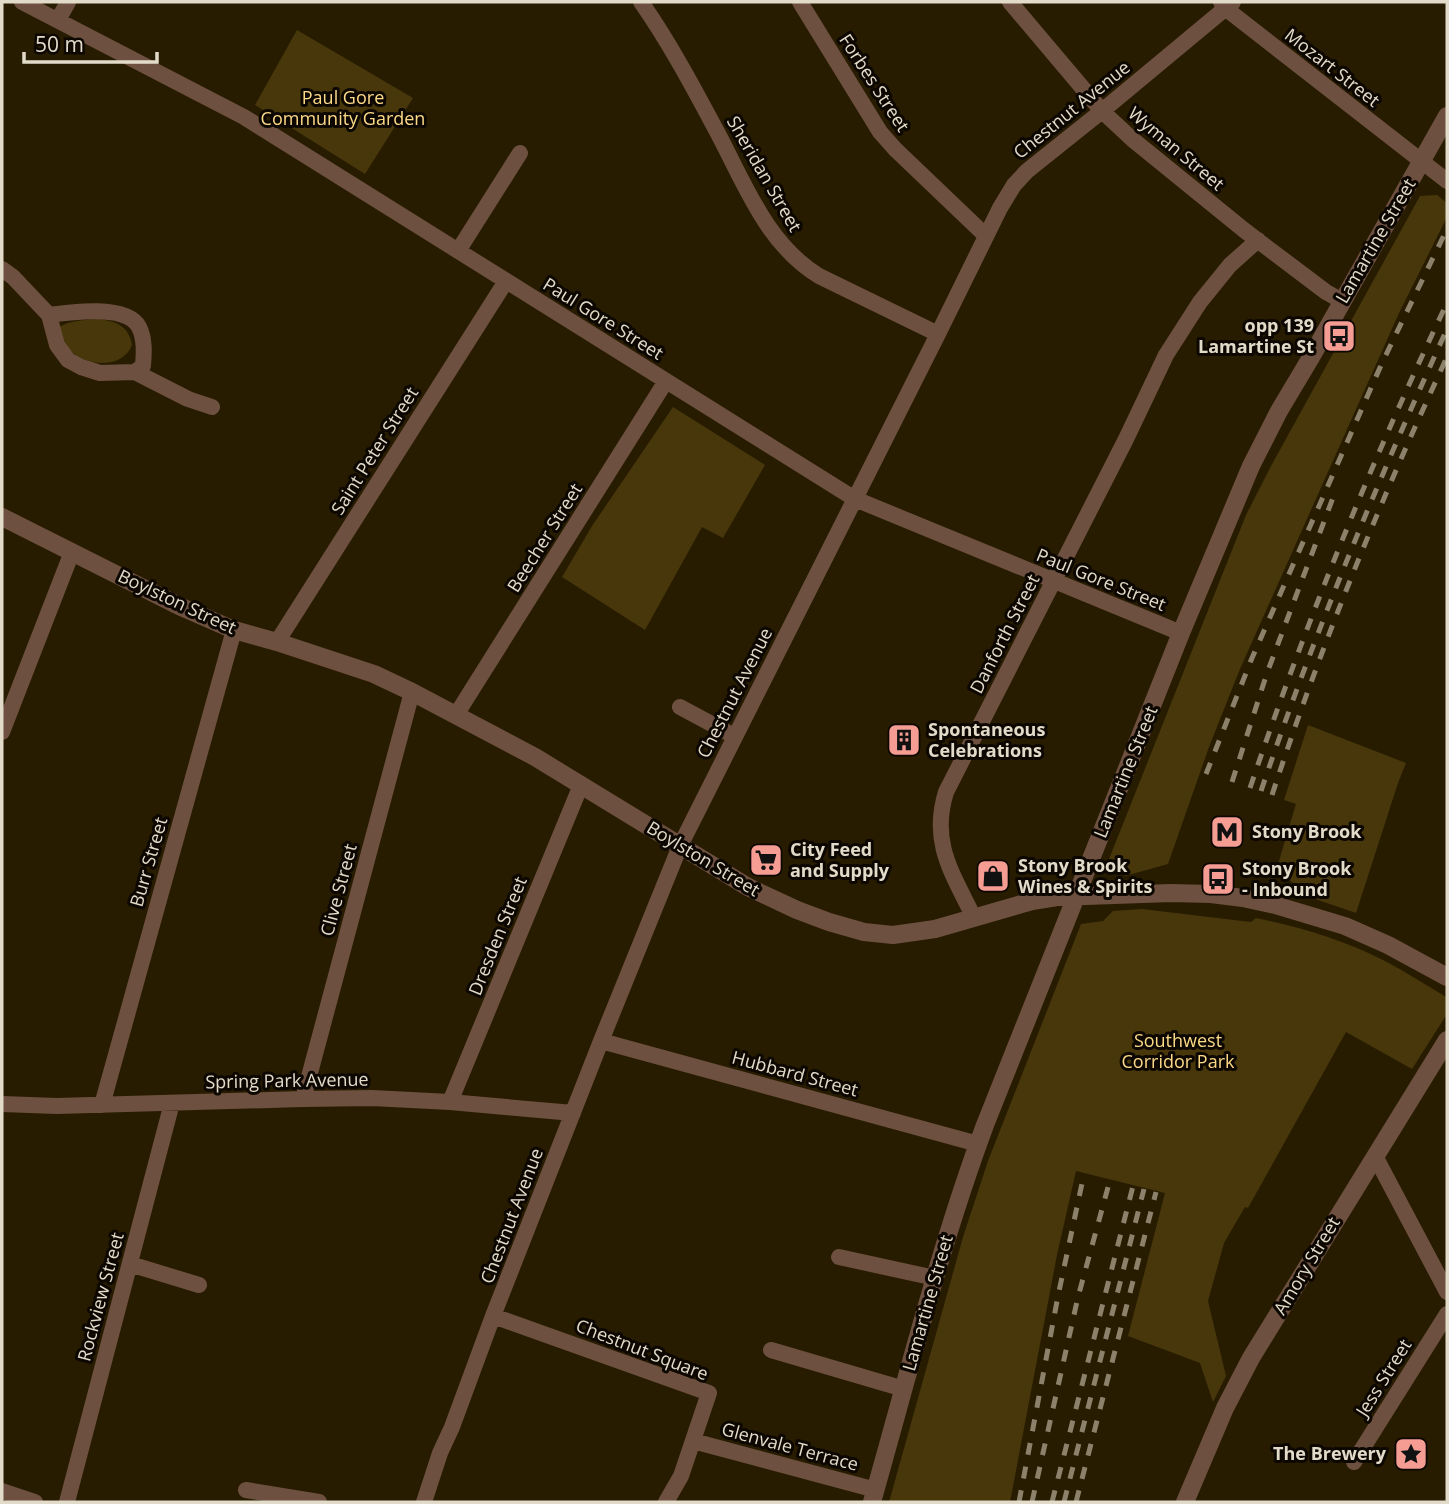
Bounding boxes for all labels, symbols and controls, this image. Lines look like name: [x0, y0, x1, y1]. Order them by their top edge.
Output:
scale bar: [24, 21, 158, 65]
street label: Mozart Street: [1280, 23, 1385, 112]
street label: Forbes Street: [834, 29, 915, 136]
text: 50 m: [35, 30, 84, 58]
street label: Chestnut Avenue: [1008, 55, 1135, 164]
park label: Paul Gore Community Garden: [261, 85, 425, 130]
street label: Wyman Street: [1124, 101, 1230, 195]
street label: Sheridan Street: [722, 111, 808, 236]
street label: Lamartine Street: [1330, 174, 1421, 307]
street label: Paul Gore Street: [539, 272, 668, 365]
place label: opp 139 Lamartine St: [1198, 313, 1314, 358]
bus stop icon: opp 139 Lamartine St: [1320, 317, 1358, 355]
street label: Saint Peter Street: [325, 382, 423, 519]
street label: Beecher Street: [501, 479, 587, 596]
street label: Paul Gore Street: [1033, 542, 1170, 616]
street label: Boylston Street: [114, 563, 240, 639]
street label: Danforth Street: [964, 570, 1044, 697]
street label: Chestnut Avenue: [691, 623, 777, 762]
street label: Lamartine Street: [1088, 702, 1163, 841]
place label: Spontaneous Celebrations: [928, 717, 1045, 762]
building icon: Spontaneous Celebrations: [885, 721, 923, 759]
metro station icon: Stony Brook: [1208, 813, 1246, 851]
street label: Burr Street: [124, 814, 172, 909]
street label: Boylston Street: [643, 815, 764, 901]
place label: Stony Brook: [1252, 819, 1362, 843]
place label: City Feed and Supply: [790, 837, 890, 882]
street label: Clive Street: [314, 841, 362, 938]
supermarket icon: City Feed and Supply: [747, 841, 785, 879]
place label: Stony Brook Wines & Spirits: [1018, 853, 1152, 898]
place label: Stony Brook - Inbound: [1242, 856, 1352, 901]
shop icon: Stony Brook Wines & Spirits: [974, 857, 1012, 895]
bus stop icon: Stony Brook - Inbound: [1199, 860, 1237, 898]
street label: Dresden Street: [462, 873, 532, 999]
park label: Southwest Corridor Park: [1122, 1028, 1235, 1073]
street label: Hubbard Street: [730, 1045, 861, 1101]
street label: Spring Park Avenue: [205, 1067, 369, 1093]
street label: Chestnut Avenue: [474, 1144, 548, 1287]
street label: Amory Street: [1267, 1212, 1345, 1319]
street label: Rockview Street: [71, 1230, 129, 1364]
street label: Lamartine Street: [896, 1232, 958, 1374]
street label: Chestnut Square: [573, 1313, 712, 1385]
street label: Jess Street: [1349, 1334, 1416, 1422]
street label: Glenvale Terrace: [719, 1416, 861, 1476]
place icon: The Brewery: [1392, 1435, 1430, 1473]
place label: The Brewery: [1273, 1441, 1387, 1465]

